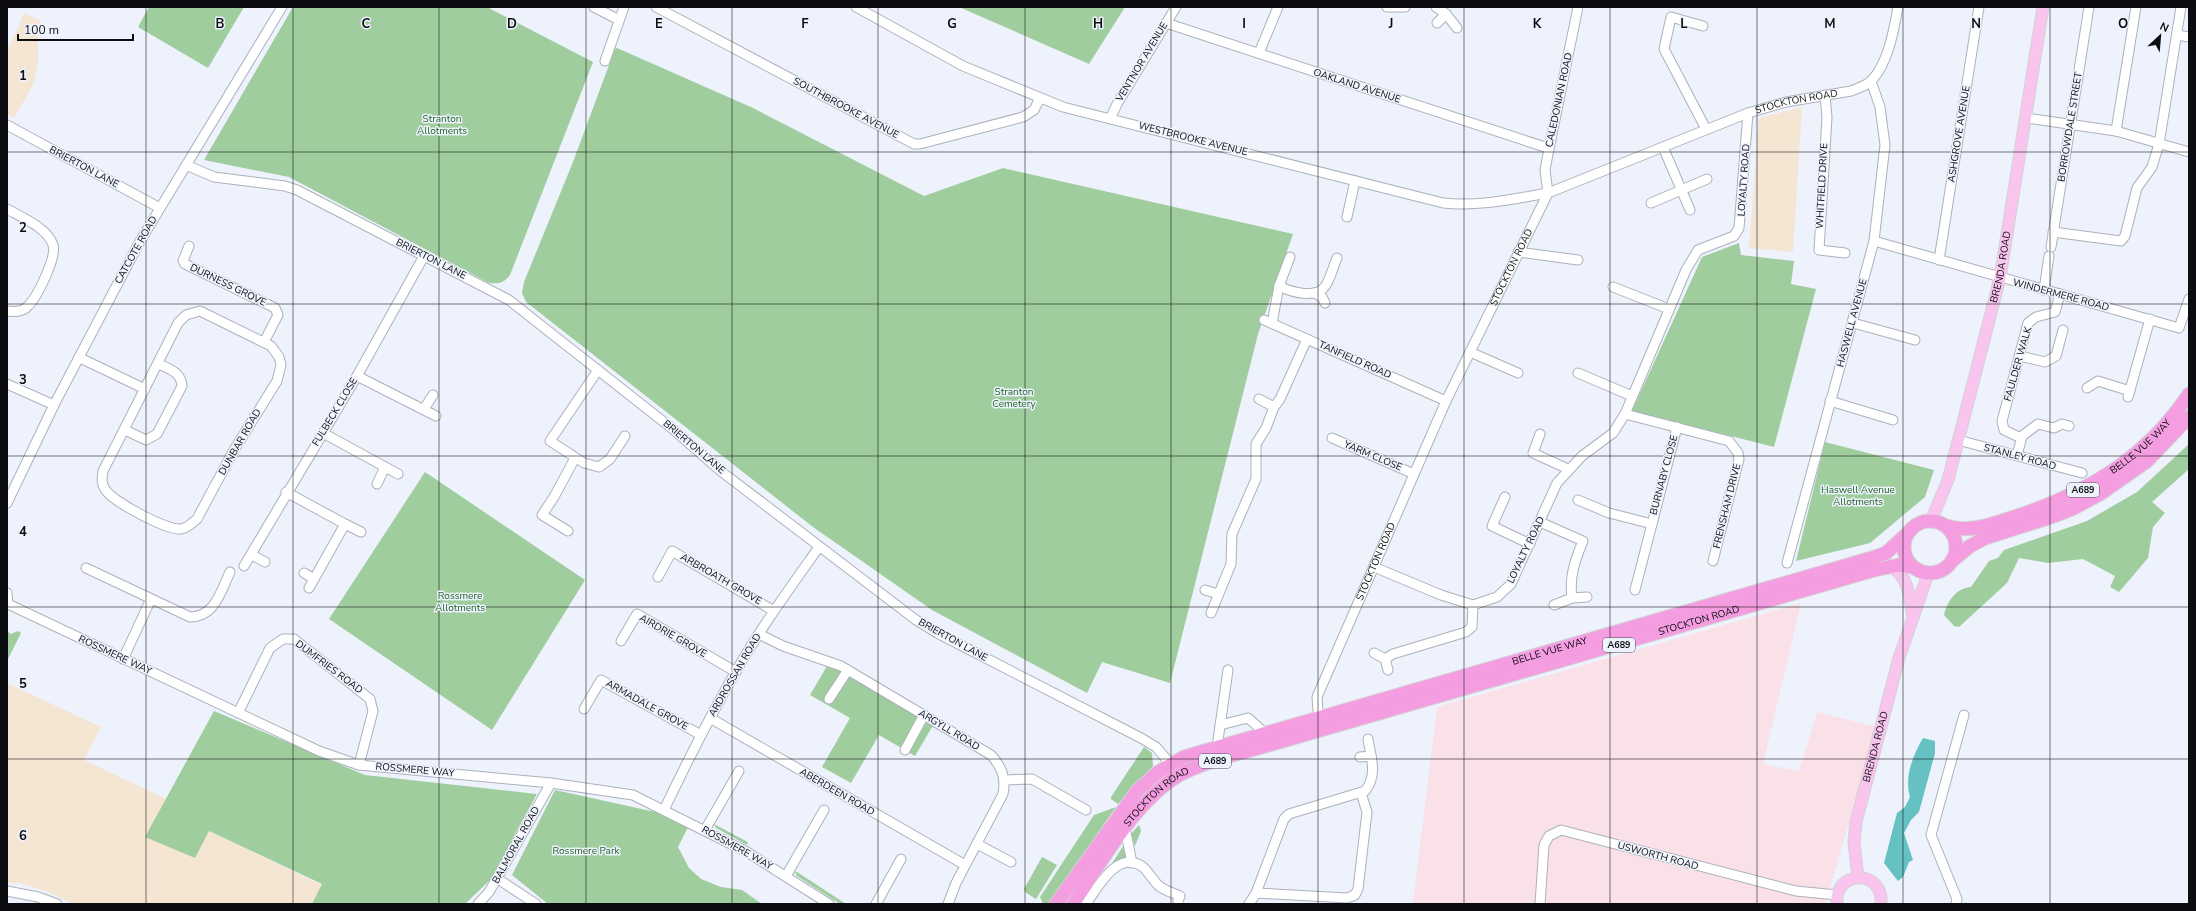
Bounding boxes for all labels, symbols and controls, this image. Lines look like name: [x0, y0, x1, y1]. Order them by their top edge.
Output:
text: B: [216, 15, 225, 33]
text: C: [362, 15, 371, 33]
text: D: [507, 15, 517, 33]
text: E: [655, 15, 663, 33]
text: F: [801, 15, 809, 33]
text: G: [947, 15, 957, 33]
text: H: [1093, 15, 1103, 33]
text: I: [1242, 15, 1246, 33]
text: J: [1388, 15, 1393, 33]
text: K: [1533, 15, 1542, 33]
text: L: [1680, 15, 1688, 33]
text: M: [1824, 15, 1836, 33]
text: N: [1971, 15, 1981, 33]
text: O: [2118, 15, 2128, 33]
scale bar: [18, 16, 133, 42]
north arrow: [2140, 16, 2180, 56]
street label: VENTNOR AVENUE: [1112, 19, 1171, 105]
text: N: [2157, 19, 2171, 36]
text: 100 m: [24, 22, 59, 38]
street label: CALEDONIAN ROAD: [1542, 51, 1576, 149]
street label: OAKLAND AVENUE: [1312, 65, 1403, 107]
text: 1: [19, 67, 27, 85]
street label: BORROWDALE STREET: [2054, 71, 2086, 183]
street label: SOUTHBROOKE AVENUE: [791, 74, 902, 142]
street label: ASHGROVE AVENUE: [1944, 85, 1974, 183]
street label: STOCKTON ROAD: [1754, 86, 1839, 118]
park label: Stranton Allotments: [417, 112, 467, 138]
street label: WESTBROOKE AVENUE: [1137, 119, 1249, 159]
street label: BRIERTON LANE: [47, 143, 122, 191]
street label: LOYALTY ROAD: [1734, 143, 1754, 217]
street label: WHITFIELD DRIVE: [1813, 143, 1831, 229]
street label: CATCOTE ROAD: [112, 213, 160, 287]
text: 2: [19, 219, 27, 237]
street label: STOCKTON ROAD: [1487, 226, 1536, 308]
street label: BRENDA ROAD: [1987, 230, 2014, 304]
street label: BRIERTON LANE: [393, 235, 469, 283]
street label: DURNESS GROVE: [187, 260, 269, 310]
street label: WINDERMERE ROAD: [2011, 275, 2111, 315]
street label: HASWELL AVENUE: [1833, 277, 1871, 369]
street label: FAULDER WALK: [2001, 324, 2036, 403]
street label: TANFIELD ROAD: [1316, 338, 1394, 382]
text: 3: [19, 371, 27, 389]
street label: FULBECK CLOSE: [309, 375, 361, 449]
park label: Stranton Cemetery: [992, 385, 1037, 411]
street label: DUNBAR ROAD: [215, 406, 265, 478]
street label: BELLE VUE WAY: [2107, 415, 2175, 478]
street label: BRIERTON LANE: [660, 417, 728, 477]
street label: BURNABY CLOSE: [1647, 433, 1681, 516]
street label: YARM CLOSE: [1341, 437, 1404, 475]
street label: STANLEY ROAD: [1982, 441, 2058, 473]
street label: FRENSHAM DRIVE: [1710, 462, 1744, 550]
park label: Haswell Avenue Allotments: [1821, 483, 1895, 509]
road number: A689: [2067, 483, 2099, 497]
street label: LOYALTY ROAD: [1504, 514, 1548, 586]
street label: STOCKTON ROAD: [1353, 520, 1399, 603]
text: 4: [19, 523, 27, 541]
street label: ARBROATH GROVE: [678, 550, 764, 608]
park label: Rossmere Allotments: [435, 589, 485, 615]
street label: STOCKTON ROAD: [1657, 602, 1741, 639]
street label: AIRDRIE GROVE: [637, 611, 709, 661]
street label: BRIERTON LANE: [916, 615, 990, 665]
street label: ARDROSSAN ROAD: [705, 631, 765, 719]
street label: ROSSMERE WAY: [76, 632, 155, 679]
street label: BELLE VUE WAY: [1510, 633, 1590, 669]
street label: DUMFRIES ROAD: [292, 637, 366, 697]
road number: A689: [1603, 638, 1635, 652]
text: 5: [19, 675, 27, 693]
street label: ARMADALE GROVE: [603, 676, 691, 734]
street label: ARGYLL ROAD: [916, 706, 982, 754]
street label: BRENDA ROAD: [1860, 710, 1892, 784]
road number: A689: [1199, 754, 1231, 768]
street label: ROSSMERE WAY: [375, 760, 456, 781]
street label: STOCKTON ROAD: [1121, 764, 1192, 830]
street label: ABERDEEN ROAD: [797, 765, 877, 819]
street label: BALMORAL ROAD: [489, 804, 543, 886]
street label: ROSSMERE WAY: [699, 823, 776, 874]
text: 6: [19, 827, 27, 845]
street label: USWORTH ROAD: [1616, 838, 1700, 874]
park label: Rossmere Park: [552, 844, 621, 858]

